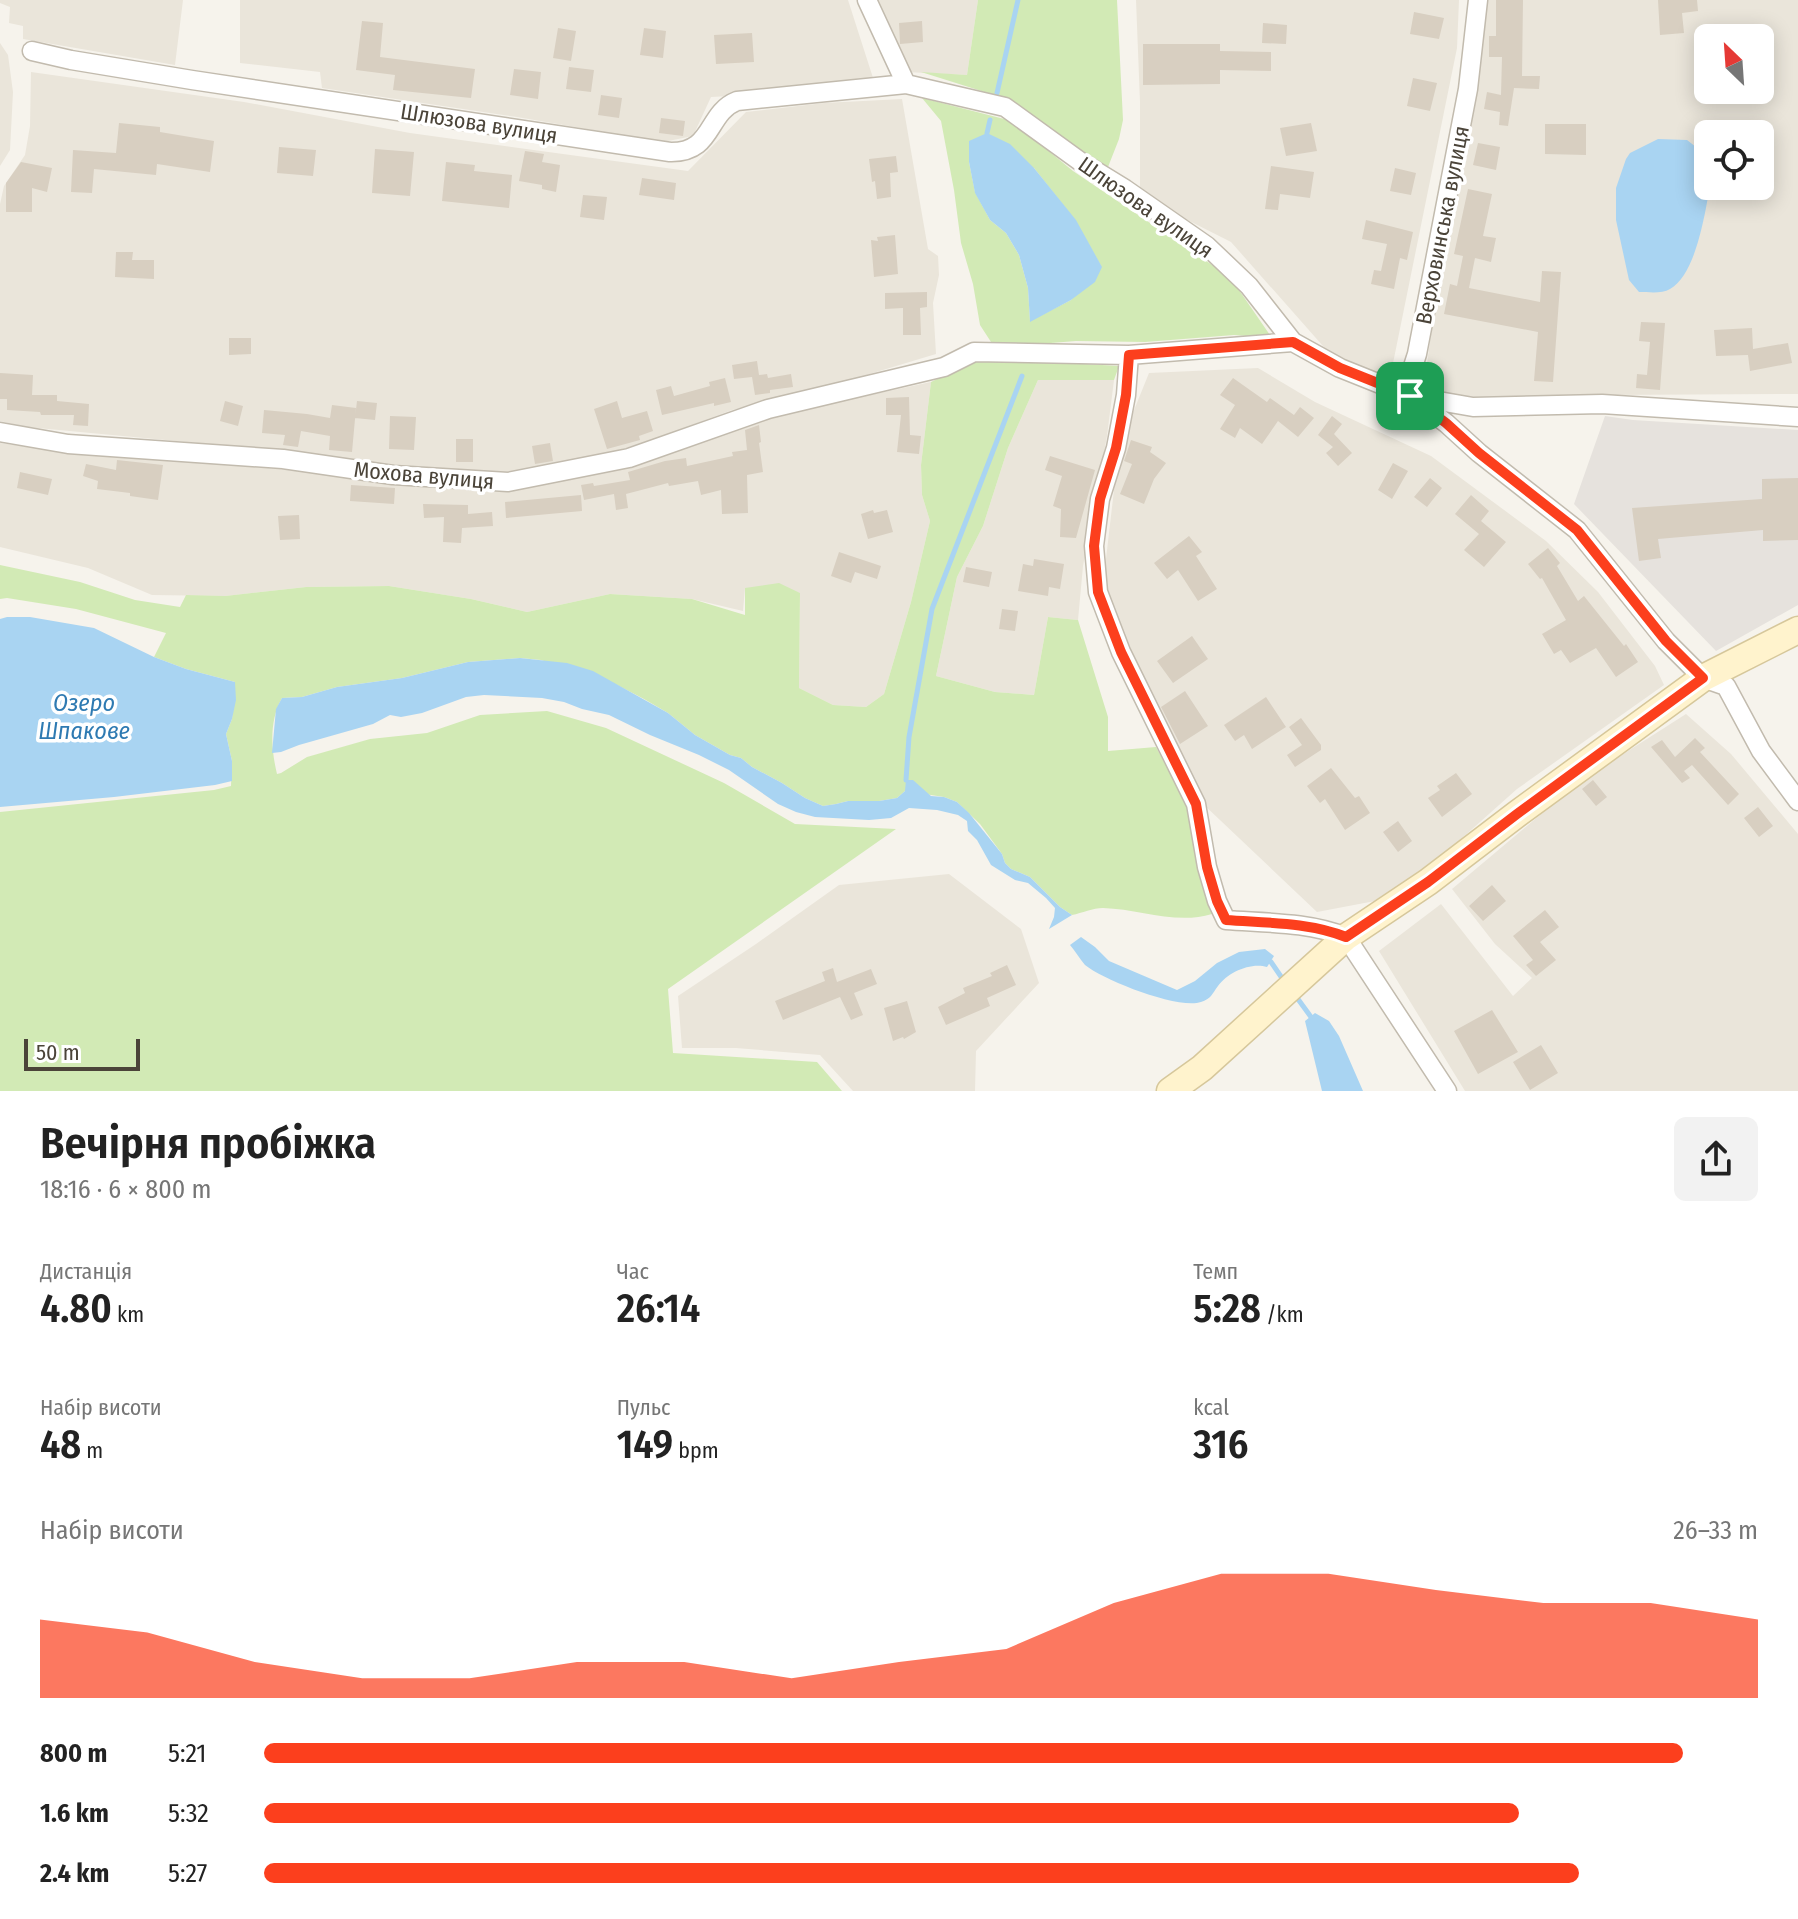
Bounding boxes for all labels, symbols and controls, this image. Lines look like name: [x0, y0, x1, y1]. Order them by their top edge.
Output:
north arrow: [1694, 24, 1774, 104]
map controls: [1694, 24, 1774, 200]
street label: Шлюзова вулиця: [399, 98, 559, 149]
button: locate: [1694, 120, 1774, 200]
street label: Верховинська вулиця: [1410, 124, 1475, 327]
street label: Шлюзова вулиця: [1073, 151, 1218, 264]
pin: [1376, 362, 1444, 430]
icon: arrive: [1388, 374, 1432, 418]
street label: Мохова вулиця: [353, 456, 495, 495]
water label: Озеро Шпакове: [38, 689, 130, 745]
scale bar: [24, 1035, 140, 1071]
text: 50 m: [36, 1039, 80, 1066]
text: Вечірня пробіжка: [40, 1117, 376, 1170]
button: share: [1674, 1117, 1758, 1201]
text: 18:16 · 6 × 800 m: [40, 1174, 211, 1205]
text: Дистанція: [40, 1258, 132, 1285]
text: Час: [617, 1258, 649, 1285]
text: Темп: [1193, 1258, 1238, 1285]
text: 4.80: [40, 1285, 112, 1333]
text: 26:14: [617, 1285, 700, 1333]
text: 5:28: [1193, 1285, 1261, 1333]
text: km: [112, 1301, 144, 1328]
text: /km: [1261, 1301, 1304, 1328]
text: Набір висоти: [40, 1394, 162, 1421]
text: Пульс: [617, 1394, 670, 1421]
text: kcal: [1193, 1394, 1229, 1421]
text: 48: [40, 1421, 81, 1469]
text: 149: [617, 1421, 673, 1469]
text: 316: [1193, 1421, 1249, 1469]
text: m: [81, 1437, 103, 1464]
text: bpm: [673, 1437, 719, 1464]
text: Набір висоти: [40, 1515, 184, 1546]
text: 26–33 m: [1673, 1515, 1758, 1546]
text: 800 m: [40, 1738, 107, 1769]
text: 5:21: [168, 1738, 206, 1769]
text: 1.6 km: [40, 1798, 109, 1829]
text: 5:32: [168, 1798, 209, 1829]
text: 2.4 km: [40, 1858, 109, 1889]
text: 5:27: [168, 1858, 207, 1889]

